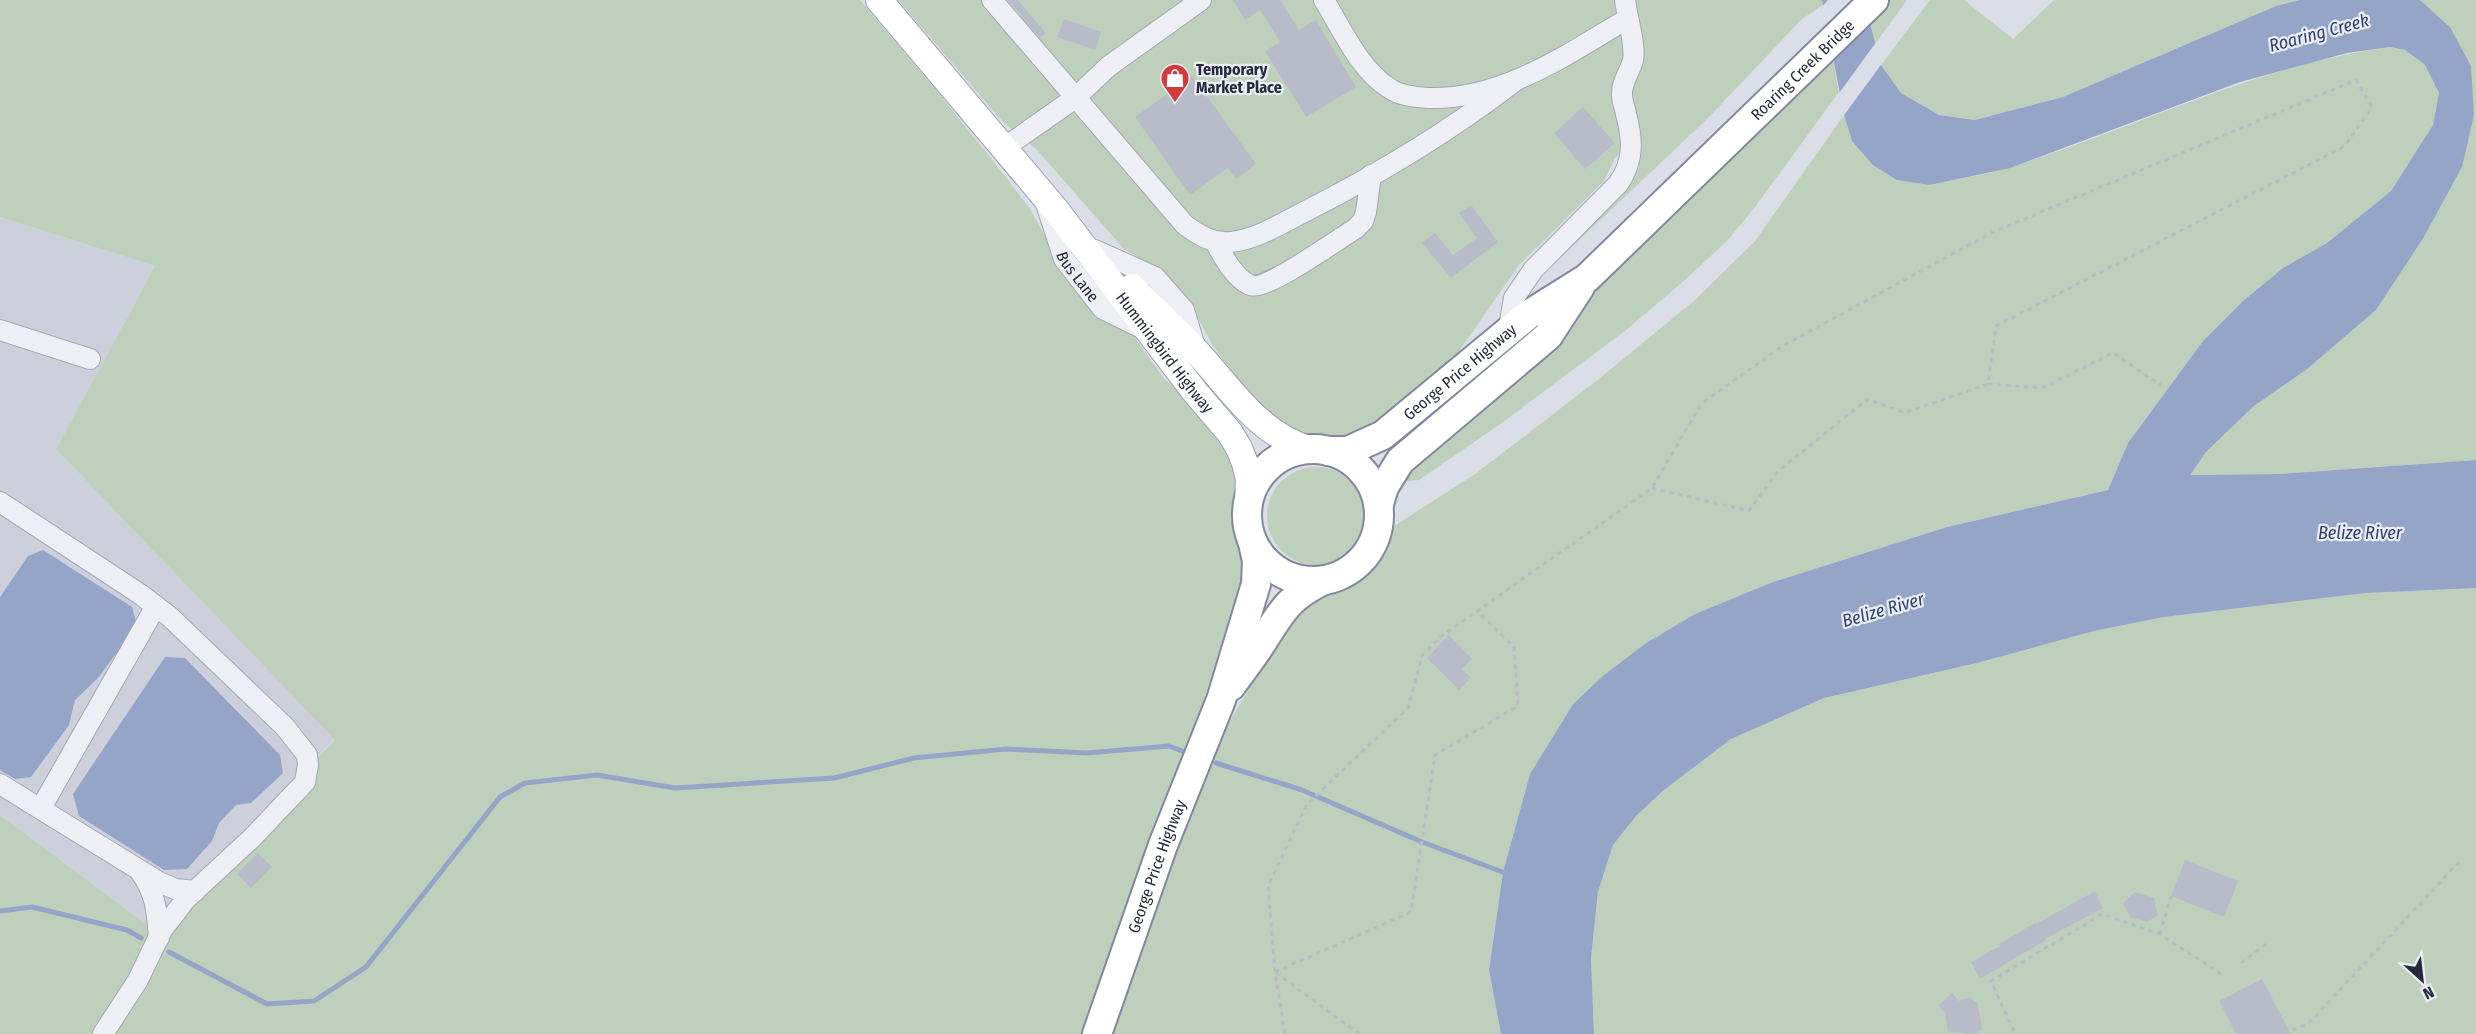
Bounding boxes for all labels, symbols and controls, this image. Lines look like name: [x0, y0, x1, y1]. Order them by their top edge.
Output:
water label: Roaring Creek: [2267, 9, 2371, 57]
street label: Roaring Creek Bridge: [1747, 15, 1858, 124]
place label: Temporary Market Place: [1196, 60, 1282, 97]
shop icon: Temporary Market Place: [1159, 62, 1191, 104]
street label: Bus Lane: [1053, 249, 1103, 306]
street label: Hummingbird Highway: [1113, 288, 1218, 417]
street label: George Price Highway: [1399, 319, 1520, 424]
water label: Belize River: [2318, 522, 2403, 544]
water label: Belize River: [1839, 588, 1927, 632]
street label: George Price Highway: [1124, 796, 1190, 935]
north arrow: [2392, 950, 2452, 1010]
text: N: [2420, 982, 2437, 1004]

